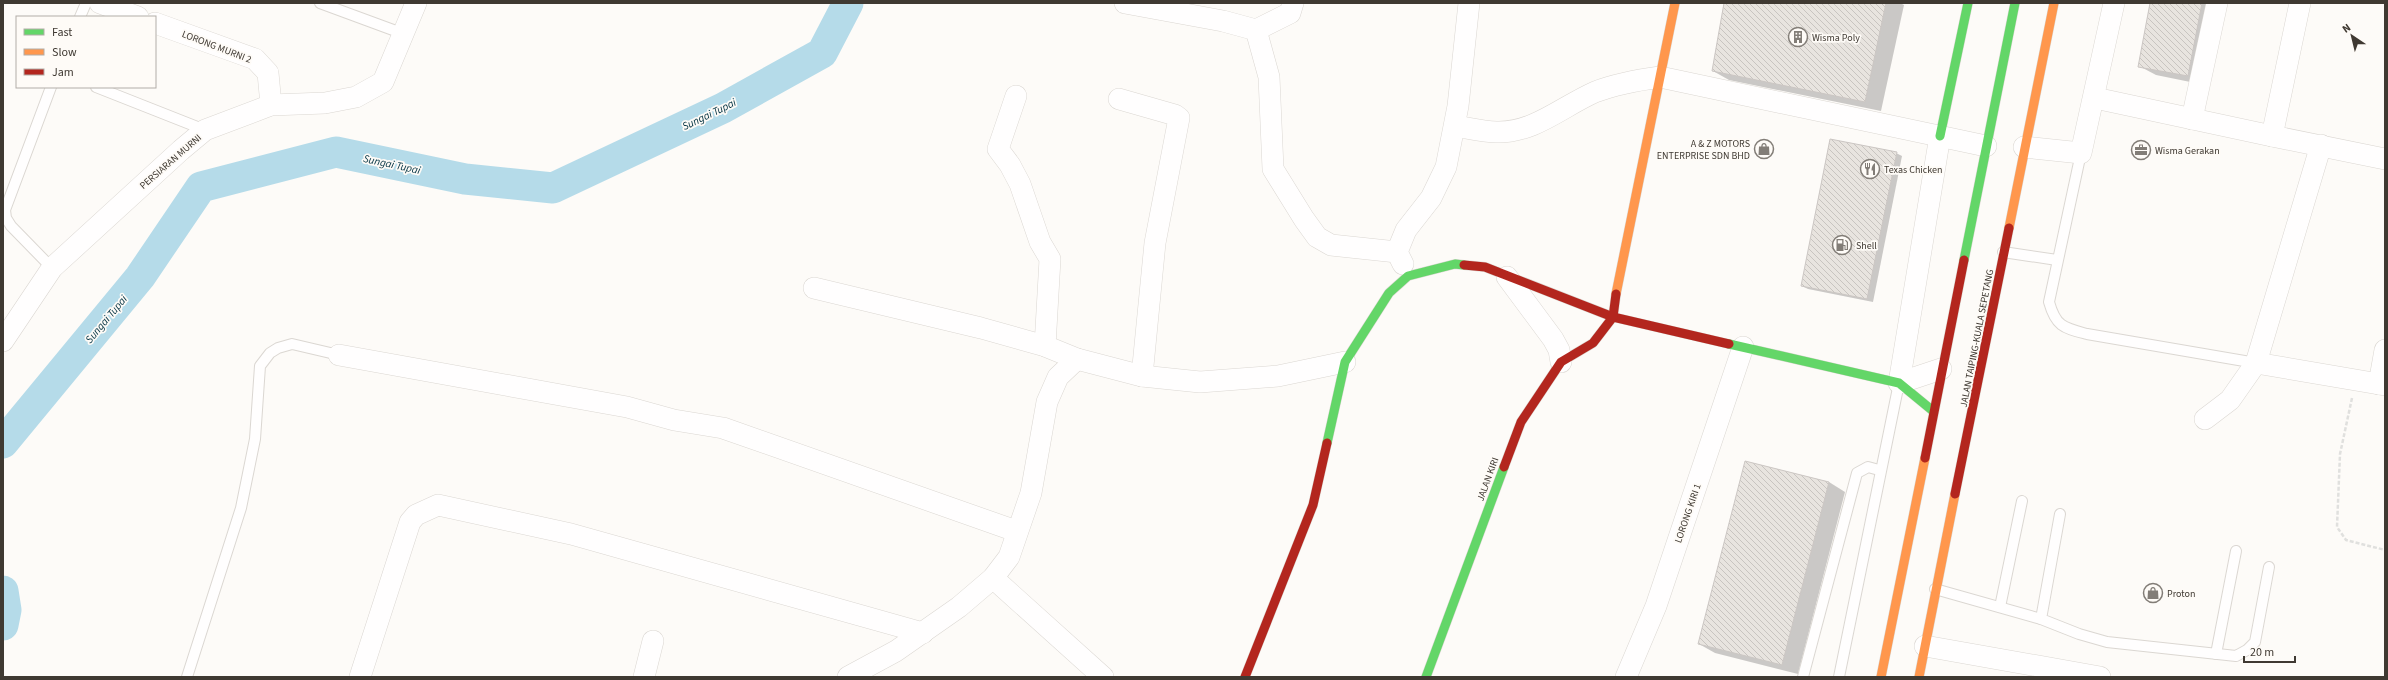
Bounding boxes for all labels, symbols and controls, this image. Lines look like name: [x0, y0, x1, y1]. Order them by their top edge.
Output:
legend: [16, 16, 156, 88]
north arrow: [2332, 16, 2372, 56]
text: N: [2339, 20, 2354, 36]
text: Fast: [52, 24, 72, 41]
building icon: Wisma Poly: [1787, 26, 1809, 48]
street label: LORONG MURNI 2: [180, 27, 254, 67]
place label: Wisma Poly: [1812, 31, 1860, 45]
text: Slow: [52, 44, 77, 61]
text: Jam: [52, 64, 74, 81]
water label: Sungai Tupai: [680, 95, 739, 134]
street label: PERSIARAN MURNI: [137, 131, 205, 193]
place label: A & Z MOTORS ENTERPRISE SDN BHD: [1657, 137, 1750, 163]
shop icon: A & Z MOTORS ENTERPRISE SDN BHD: [1753, 138, 1775, 160]
office icon: Wisma Gerakan: [2130, 139, 2152, 161]
place label: Wisma Gerakan: [2155, 144, 2220, 158]
water label: Sungai Tupai: [362, 151, 422, 178]
restaurant icon: Texas Chicken: [1859, 158, 1881, 180]
place label: Texas Chicken: [1884, 163, 1943, 177]
fuel station icon: Shell: [1831, 234, 1853, 256]
place label: Shell: [1856, 239, 1877, 253]
street label: JALAN TAIPING-KUALA SEPETANG: [1957, 268, 1997, 408]
water label: Sungai Tupai: [82, 292, 131, 346]
street label: JALAN KIRI: [1474, 455, 1502, 503]
street label: LORONG KIRI 1: [1671, 482, 1705, 545]
shop icon: Proton: [2142, 582, 2164, 604]
place label: Proton: [2167, 587, 2195, 601]
scale bar: [2244, 638, 2295, 664]
text: 20 m: [2250, 644, 2274, 661]

